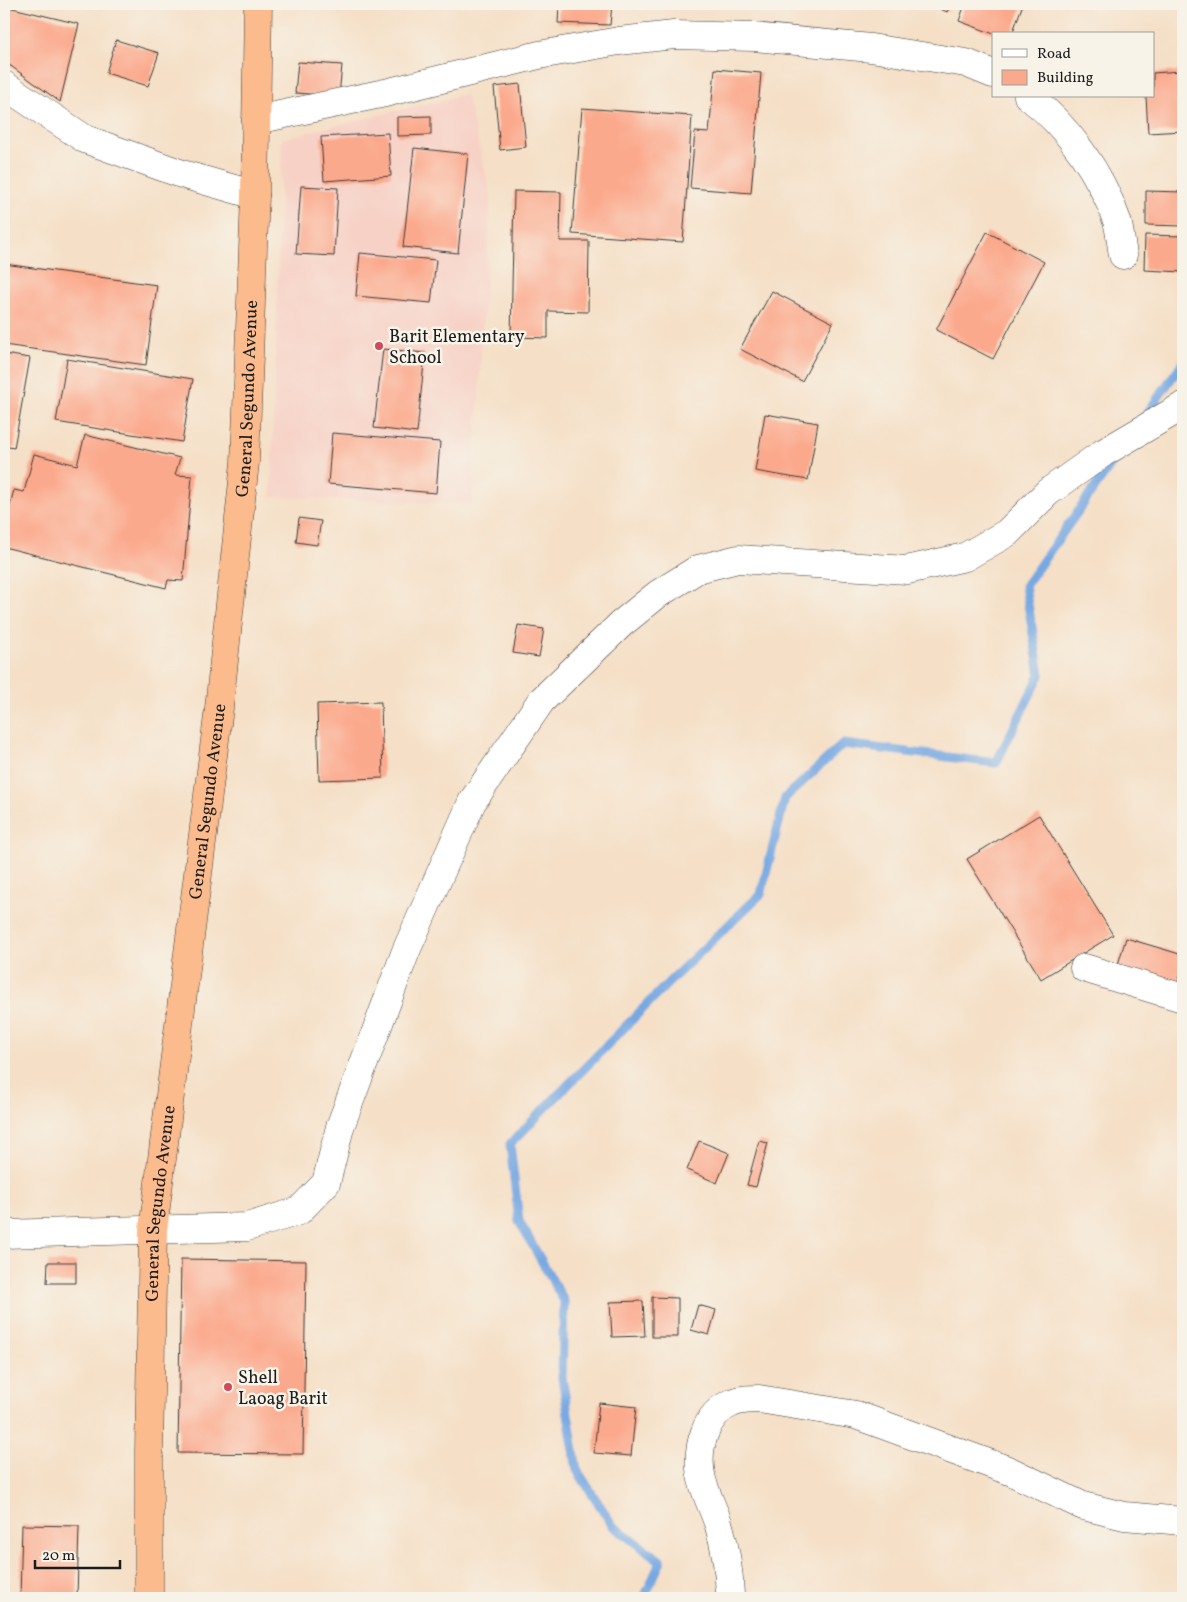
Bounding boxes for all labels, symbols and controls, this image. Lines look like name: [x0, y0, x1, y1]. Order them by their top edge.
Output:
legend: [992, 32, 1154, 98]
text: Road: [1037, 44, 1071, 65]
text: Building: [1037, 68, 1094, 89]
street label: General Segundo Avenue: [230, 300, 265, 499]
place label: Barit Elementary School: [389, 325, 525, 371]
marker: Barit Elementary School: [373, 340, 385, 352]
street label: General Segundo Avenue: [184, 702, 233, 901]
street label: General Segundo Avenue: [141, 1104, 183, 1302]
place label: Shell Laoag Barit: [238, 1366, 328, 1412]
marker: Shell Laoag Barit: [222, 1381, 234, 1393]
scale bar: [35, 1537, 120, 1569]
text: 20 m: [42, 1546, 75, 1567]

